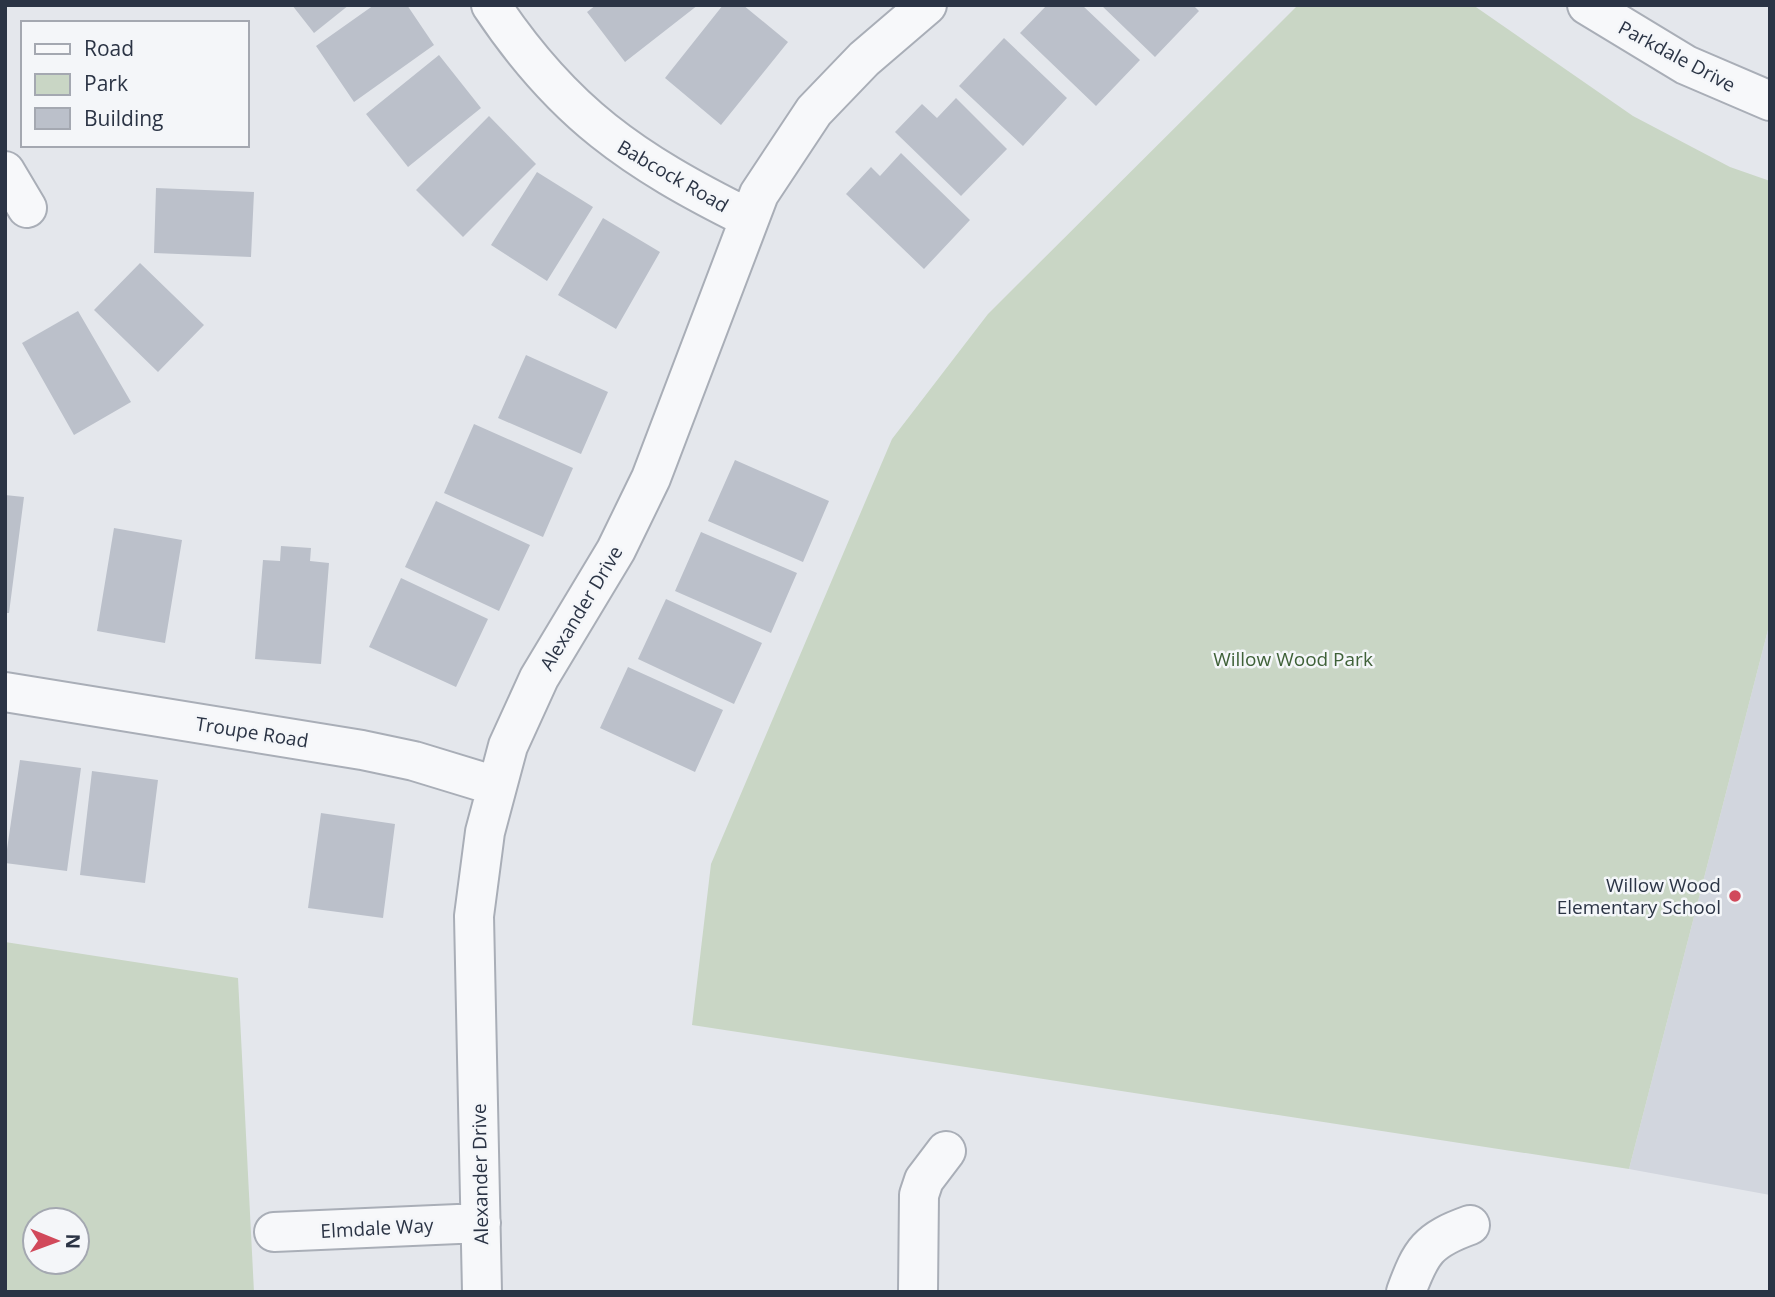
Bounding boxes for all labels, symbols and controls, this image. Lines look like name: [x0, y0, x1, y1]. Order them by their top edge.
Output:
street label: Parkdale Drive: [1614, 14, 1740, 98]
legend: [21, 21, 248, 147]
text: Road: [84, 34, 134, 62]
text: Park: [84, 69, 128, 97]
text: Building: [84, 104, 163, 132]
street label: Babcock Road: [613, 134, 733, 218]
street label: Alexander Drive: [534, 541, 628, 675]
park label: Willow Wood Park: [1213, 646, 1373, 672]
street label: Troupe Road: [194, 710, 310, 754]
place label: Willow Wood Elementary School: [1557, 872, 1721, 920]
marker: Willow Wood Elementary School: [1727, 888, 1743, 904]
street label: Alexander Drive: [466, 1103, 494, 1245]
north arrow: [21, 1206, 91, 1276]
street label: Elmdale Way: [320, 1212, 435, 1244]
text: N: [60, 1233, 86, 1249]

